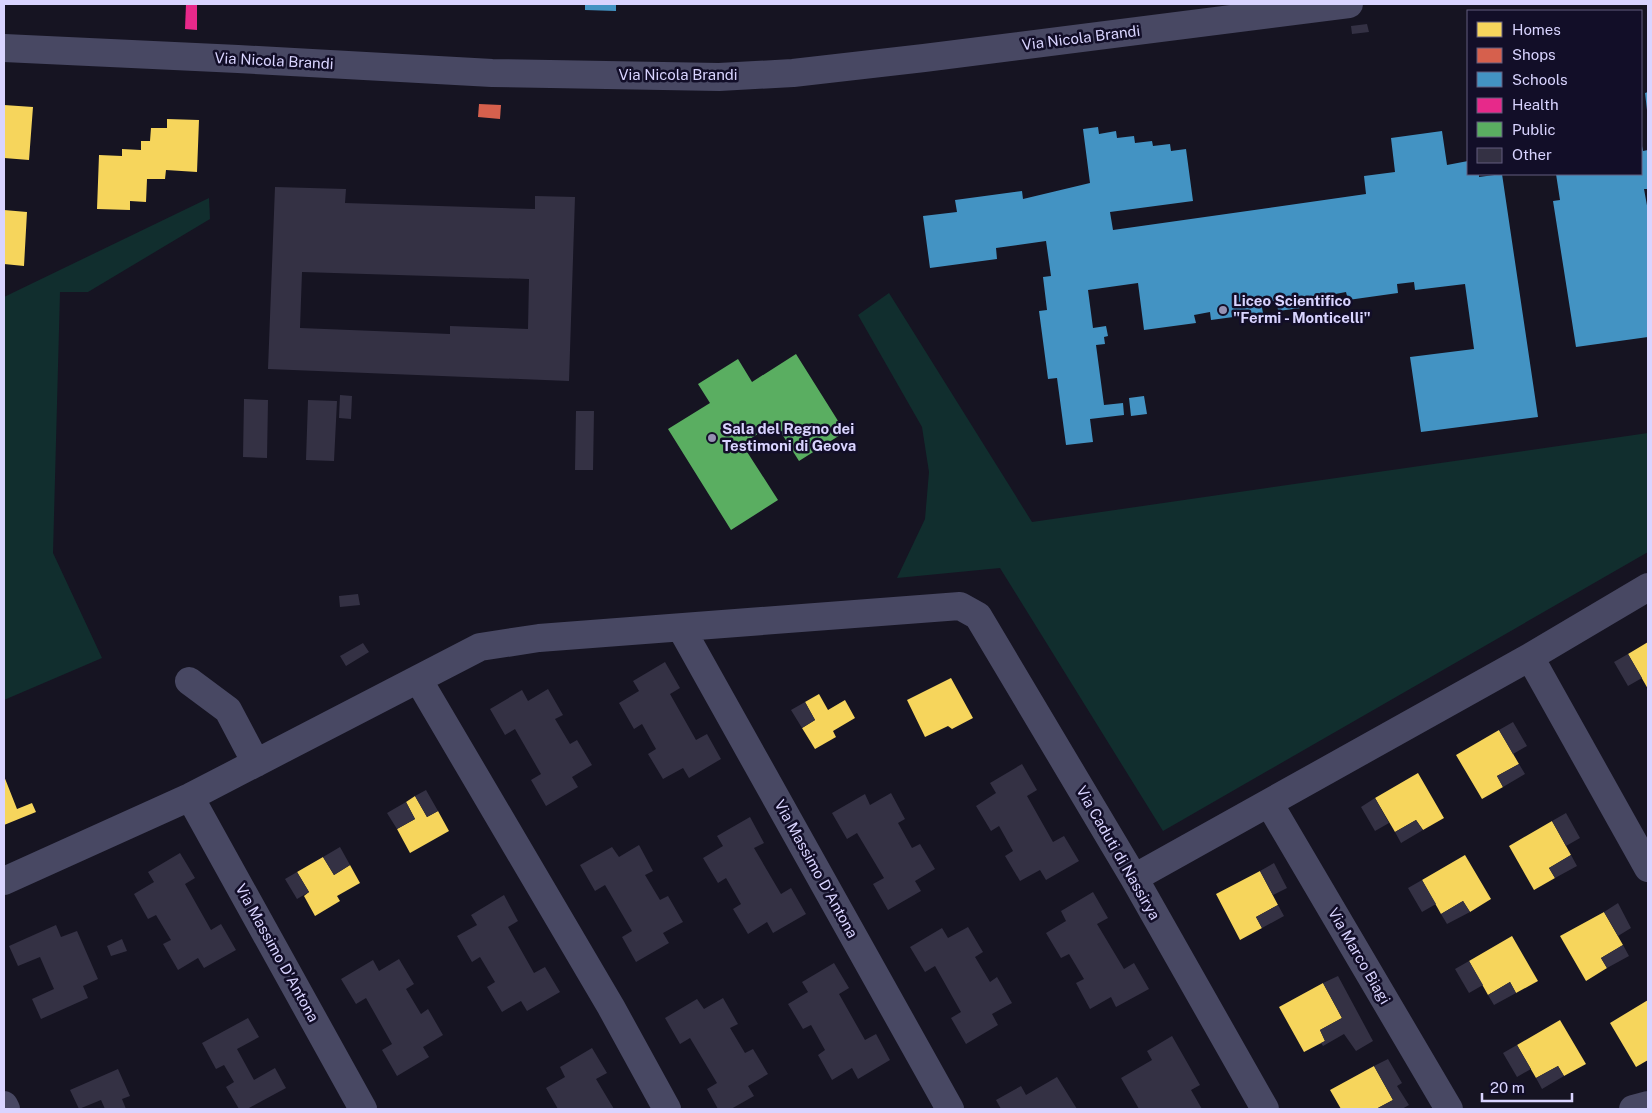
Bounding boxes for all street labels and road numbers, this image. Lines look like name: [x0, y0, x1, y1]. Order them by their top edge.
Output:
street label: Via Nicola Brandi: [1021, 22, 1141, 53]
street label: Via Nicola Brandi: [214, 49, 334, 72]
street label: Via Nicola Brandi: [618, 66, 738, 83]
street label: Via Caduti di Nassirya: [1073, 783, 1164, 923]
street label: Via Massimo D'Antona: [771, 797, 862, 941]
street label: Via Massimo D'Antona: [232, 881, 323, 1025]
street label: Via Marco Biagi: [1325, 905, 1394, 1007]

